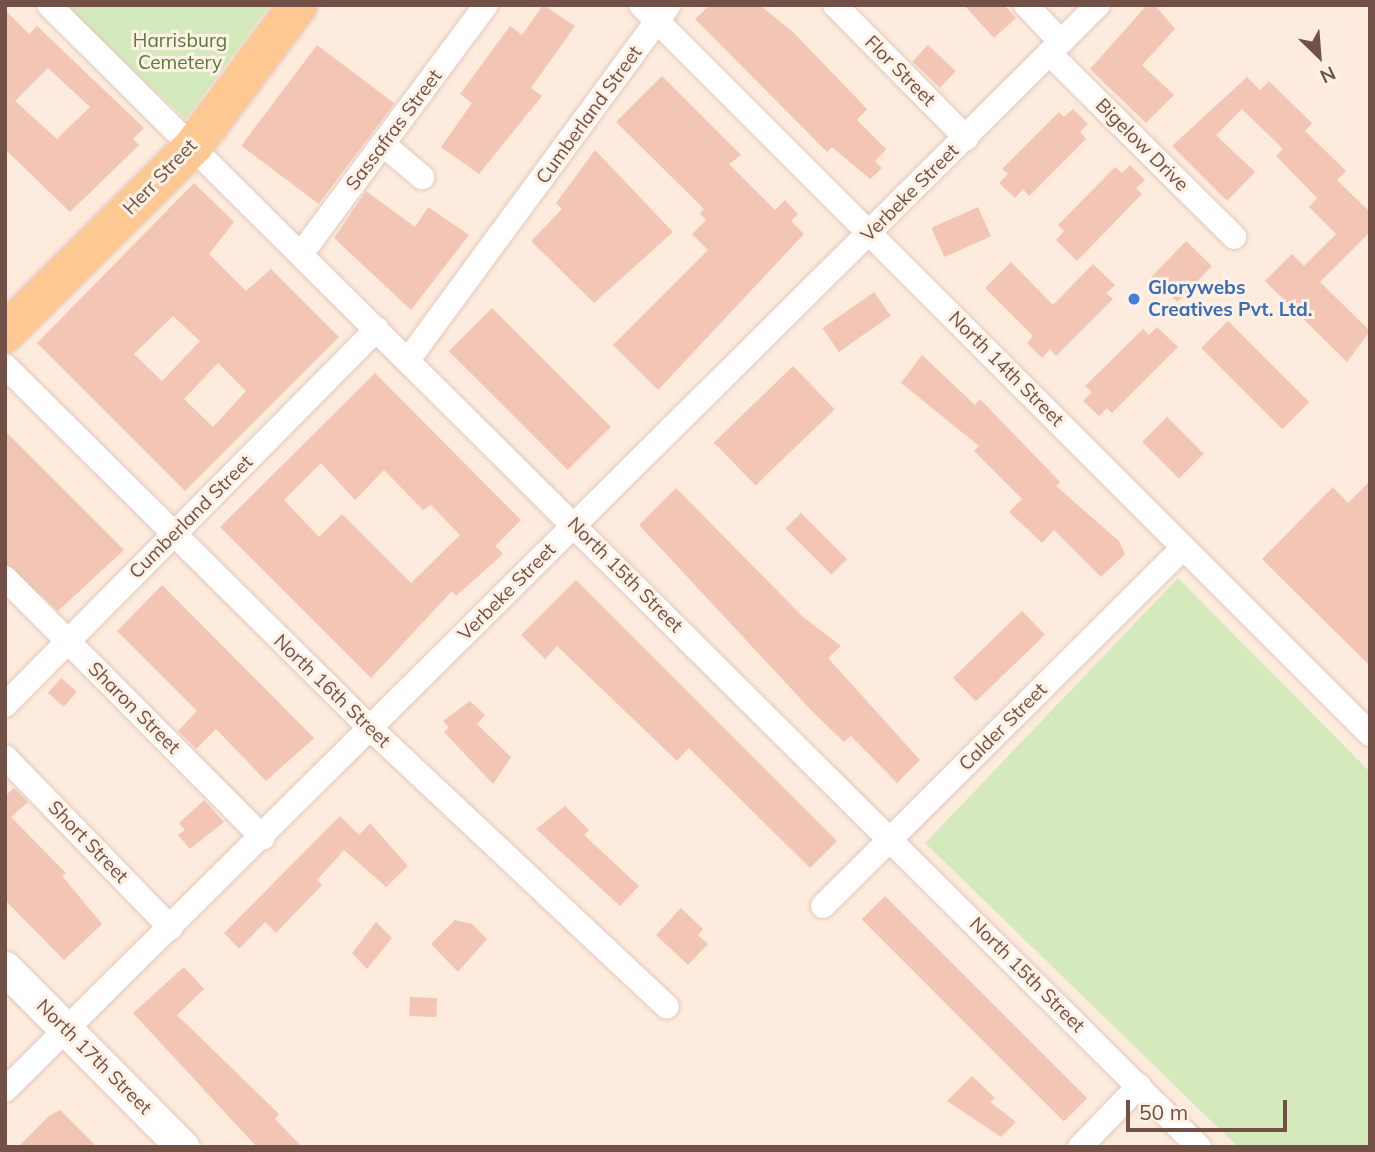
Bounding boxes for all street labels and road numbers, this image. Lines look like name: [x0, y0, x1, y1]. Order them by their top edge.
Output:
street label: Flor Street: [860, 31, 940, 111]
street label: Cumberland Street: [531, 42, 647, 188]
street label: Sassafras Street: [341, 65, 447, 195]
street label: Bigelow Drive: [1091, 94, 1193, 196]
street label: Herr Street: [118, 134, 202, 220]
street label: Verbeke Street: [857, 140, 963, 246]
street label: North 14th Street: [944, 307, 1068, 431]
street label: Cumberland Street: [125, 451, 257, 583]
street label: North 15th Street: [563, 513, 687, 637]
street label: Verbeke Street: [454, 539, 560, 645]
street label: North 16th Street: [269, 630, 395, 752]
street label: Sharon Street: [83, 657, 185, 759]
street label: Calder Street: [954, 678, 1052, 776]
street label: Short Street: [43, 796, 133, 888]
street label: North 15th Street: [965, 913, 1089, 1037]
street label: North 17th Street: [32, 995, 156, 1119]

